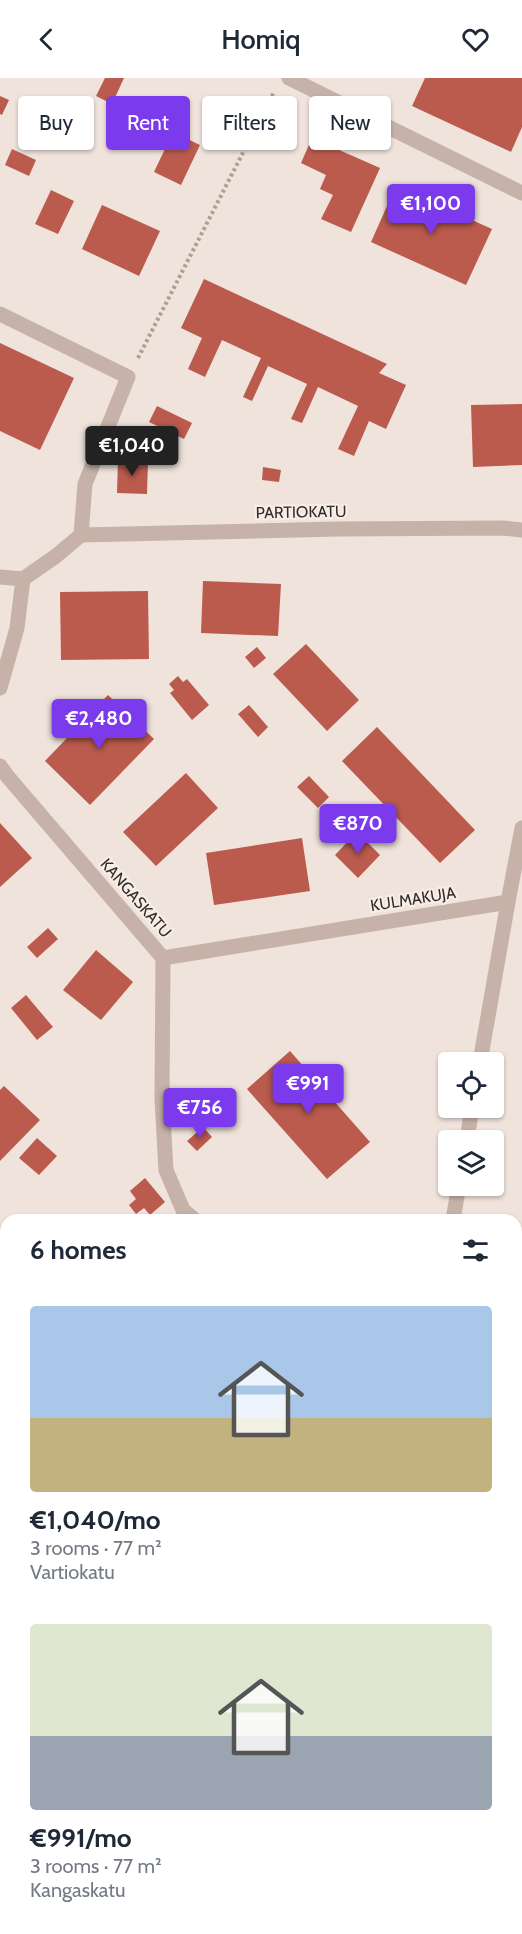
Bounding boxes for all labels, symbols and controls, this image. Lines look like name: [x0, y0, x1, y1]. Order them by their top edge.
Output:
icon: back: [30, 23, 63, 56]
text: Homiq: [221, 23, 301, 56]
icon: heart: [459, 23, 492, 56]
chip: Buy: [18, 96, 94, 150]
chip: Rent: [106, 96, 190, 150]
chip: Filters: [202, 96, 297, 150]
chip: New: [309, 96, 391, 150]
pin: €1,100: [382, 184, 480, 235]
text: €1,100: [401, 191, 461, 215]
pin: €1,040: [83, 426, 181, 477]
text: €1,040: [99, 433, 165, 457]
street label: PARTIOKATU: [255, 502, 347, 522]
pin: €2,480: [50, 699, 148, 750]
text: €2,480: [66, 706, 132, 730]
pin: €870: [322, 804, 394, 855]
text: €870: [333, 811, 383, 835]
street label: KANGASKATU: [97, 855, 175, 941]
street label: KULMAKUJA: [369, 883, 457, 915]
map controls: [438, 1052, 504, 1196]
button: locate: [438, 1052, 504, 1118]
pin: €991: [272, 1064, 344, 1115]
text: €991: [287, 1071, 329, 1095]
pin: €756: [164, 1088, 236, 1139]
text: €756: [178, 1095, 223, 1119]
button: layers: [438, 1130, 504, 1196]
text: 6 homes: [30, 1234, 127, 1266]
icon: filters: [459, 1234, 492, 1267]
icon: home: [207, 1345, 315, 1453]
text: €1,040/mo: [30, 1504, 161, 1536]
text: 3 rooms · 77 m²: [30, 1536, 162, 1560]
text: Vartiokatu: [30, 1560, 115, 1584]
icon: home: [207, 1663, 315, 1771]
text: €991/mo: [30, 1822, 132, 1854]
text: 3 rooms · 77 m²: [30, 1854, 162, 1878]
text: Kangaskatu: [30, 1878, 125, 1902]

